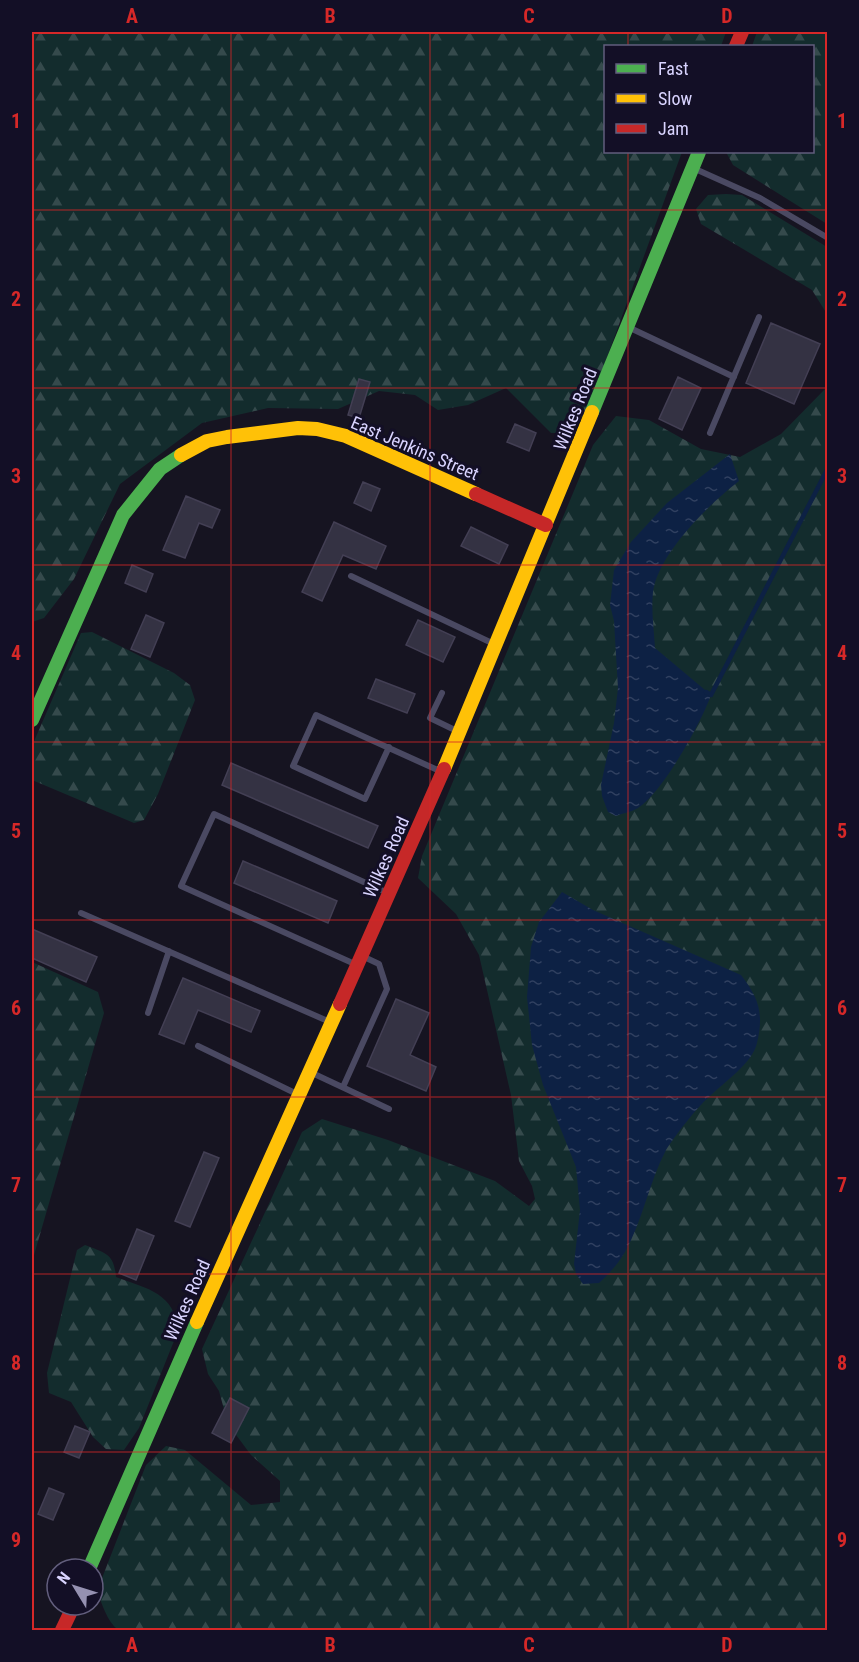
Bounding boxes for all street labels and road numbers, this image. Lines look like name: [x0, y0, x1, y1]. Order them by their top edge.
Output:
street label: Wilkes Road: [549, 365, 601, 453]
street label: East Jenkins Street: [348, 412, 482, 484]
street label: Wilkes Road: [359, 813, 413, 901]
street label: Wilkes Road: [160, 1256, 214, 1344]

